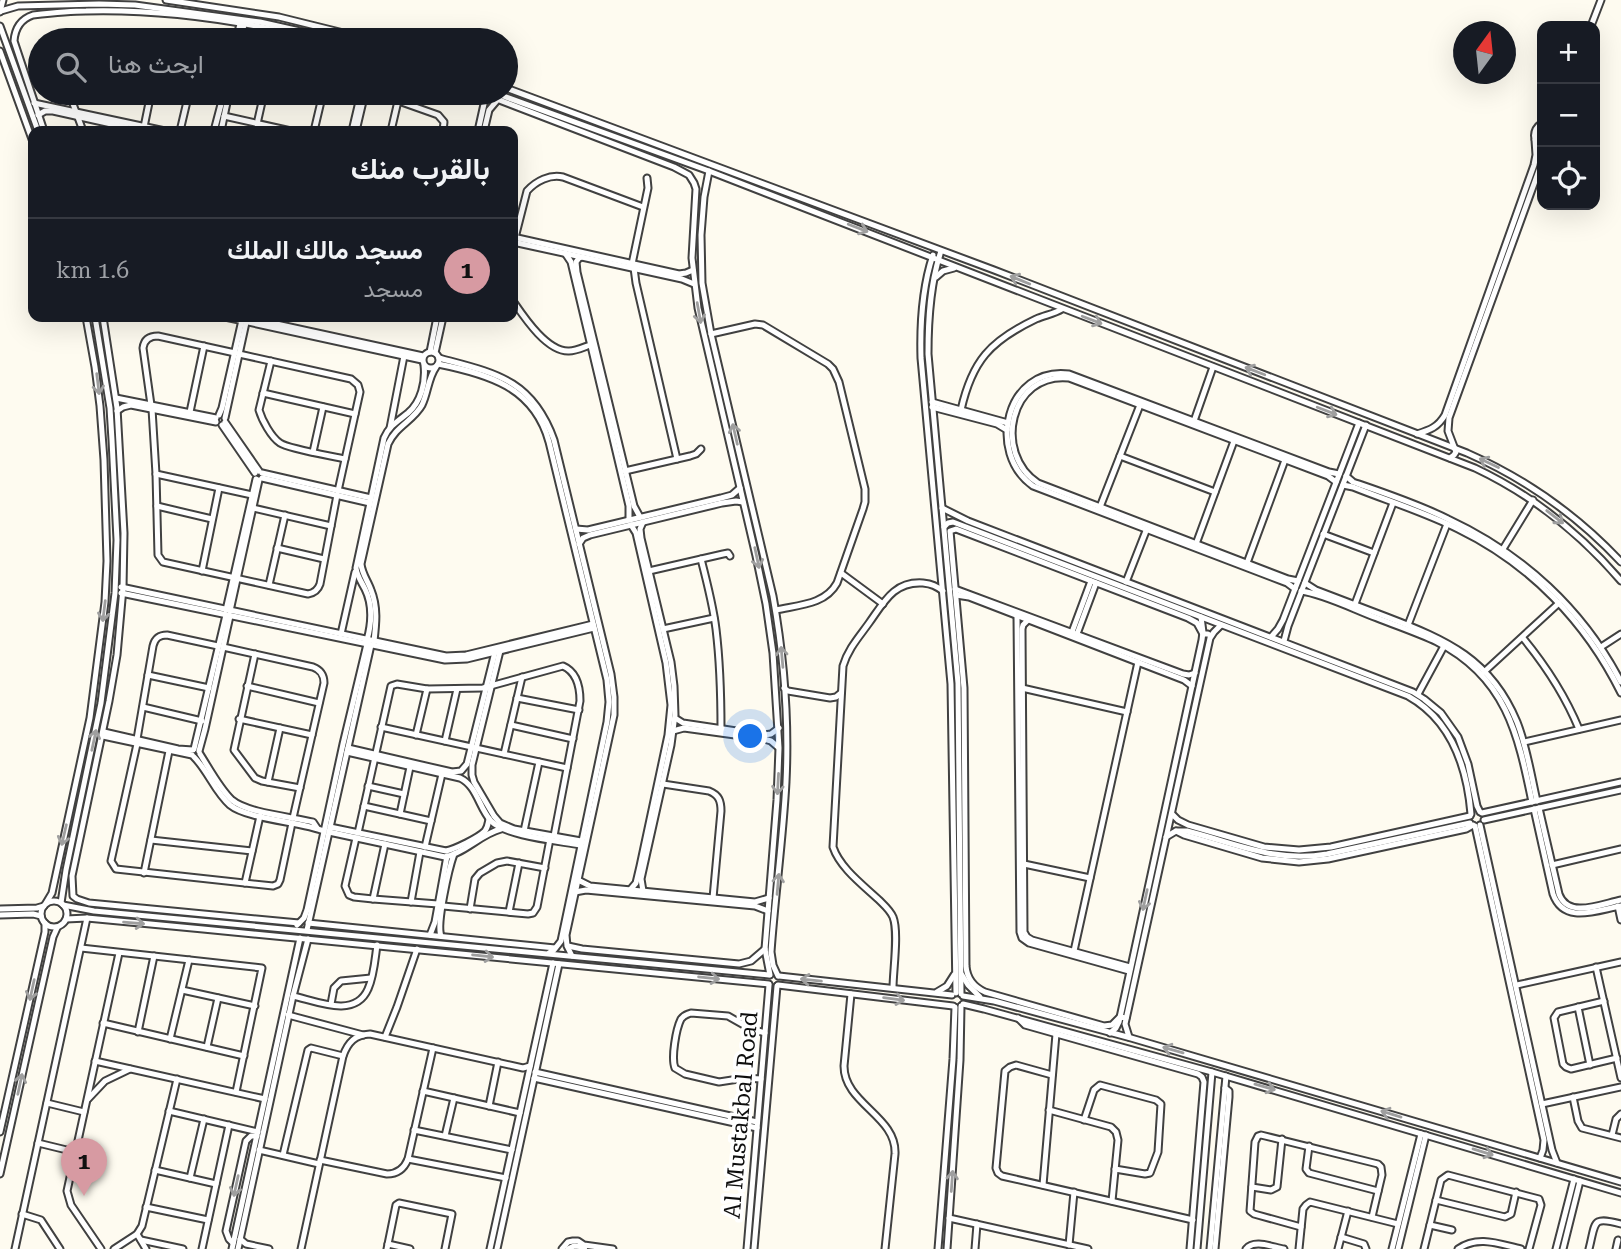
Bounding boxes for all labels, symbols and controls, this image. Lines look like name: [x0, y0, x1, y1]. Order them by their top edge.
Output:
north arrow: [1453, 21, 1516, 84]
map controls: [1537, 21, 1600, 210]
button: +: [1537, 21, 1600, 84]
search box: [28, 28, 518, 105]
icon: search: [52, 48, 90, 86]
text: ابحث هنا: [108, 49, 204, 79]
button: −: [1537, 84, 1600, 147]
button: locate: [1537, 147, 1600, 210]
text: بالقرب منك: [351, 151, 490, 186]
one-way arrow: [846, 223, 868, 236]
text: مسجد مالك الملك: [227, 235, 423, 265]
text: 1.6 km: [56, 257, 129, 284]
text: 1: [461, 257, 473, 284]
one-way arrow: [1009, 272, 1031, 285]
text: مسجد: [363, 276, 423, 303]
one-way arrow: [693, 301, 706, 324]
one-way arrow: [1081, 315, 1103, 328]
one-way arrow: [1244, 363, 1266, 376]
one-way arrow: [91, 372, 104, 395]
one-way arrow: [1316, 405, 1338, 418]
one-way arrow: [728, 423, 741, 446]
one-way arrow: [1479, 456, 1500, 469]
one-way arrow: [1545, 509, 1564, 524]
one-way arrow: [750, 546, 764, 569]
one-way arrow: [97, 599, 110, 622]
one-way arrow: [775, 646, 788, 669]
your location: [733, 719, 767, 753]
one-way arrow: [87, 729, 101, 752]
one-way arrow: [771, 772, 784, 795]
one-way arrow: [56, 823, 70, 846]
one-way arrow: [772, 873, 785, 896]
one-way arrow: [1137, 888, 1151, 911]
one-way arrow: [123, 917, 145, 930]
one-way arrow: [471, 949, 494, 962]
one-way arrow: [697, 972, 720, 985]
one-way arrow: [800, 973, 823, 986]
one-way arrow: [25, 978, 38, 1001]
one-way arrow: [882, 992, 905, 1005]
street label: Al Mustakbal Road: [718, 1010, 764, 1220]
one-way arrow: [1162, 1043, 1184, 1056]
one-way arrow: [14, 1073, 27, 1096]
one-way arrow: [1254, 1082, 1276, 1095]
one-way arrow: [1380, 1107, 1402, 1120]
pin: 1: [61, 1138, 107, 1196]
one-way arrow: [1472, 1147, 1494, 1160]
one-way arrow: [945, 1170, 958, 1193]
one-way arrow: [229, 1174, 242, 1197]

